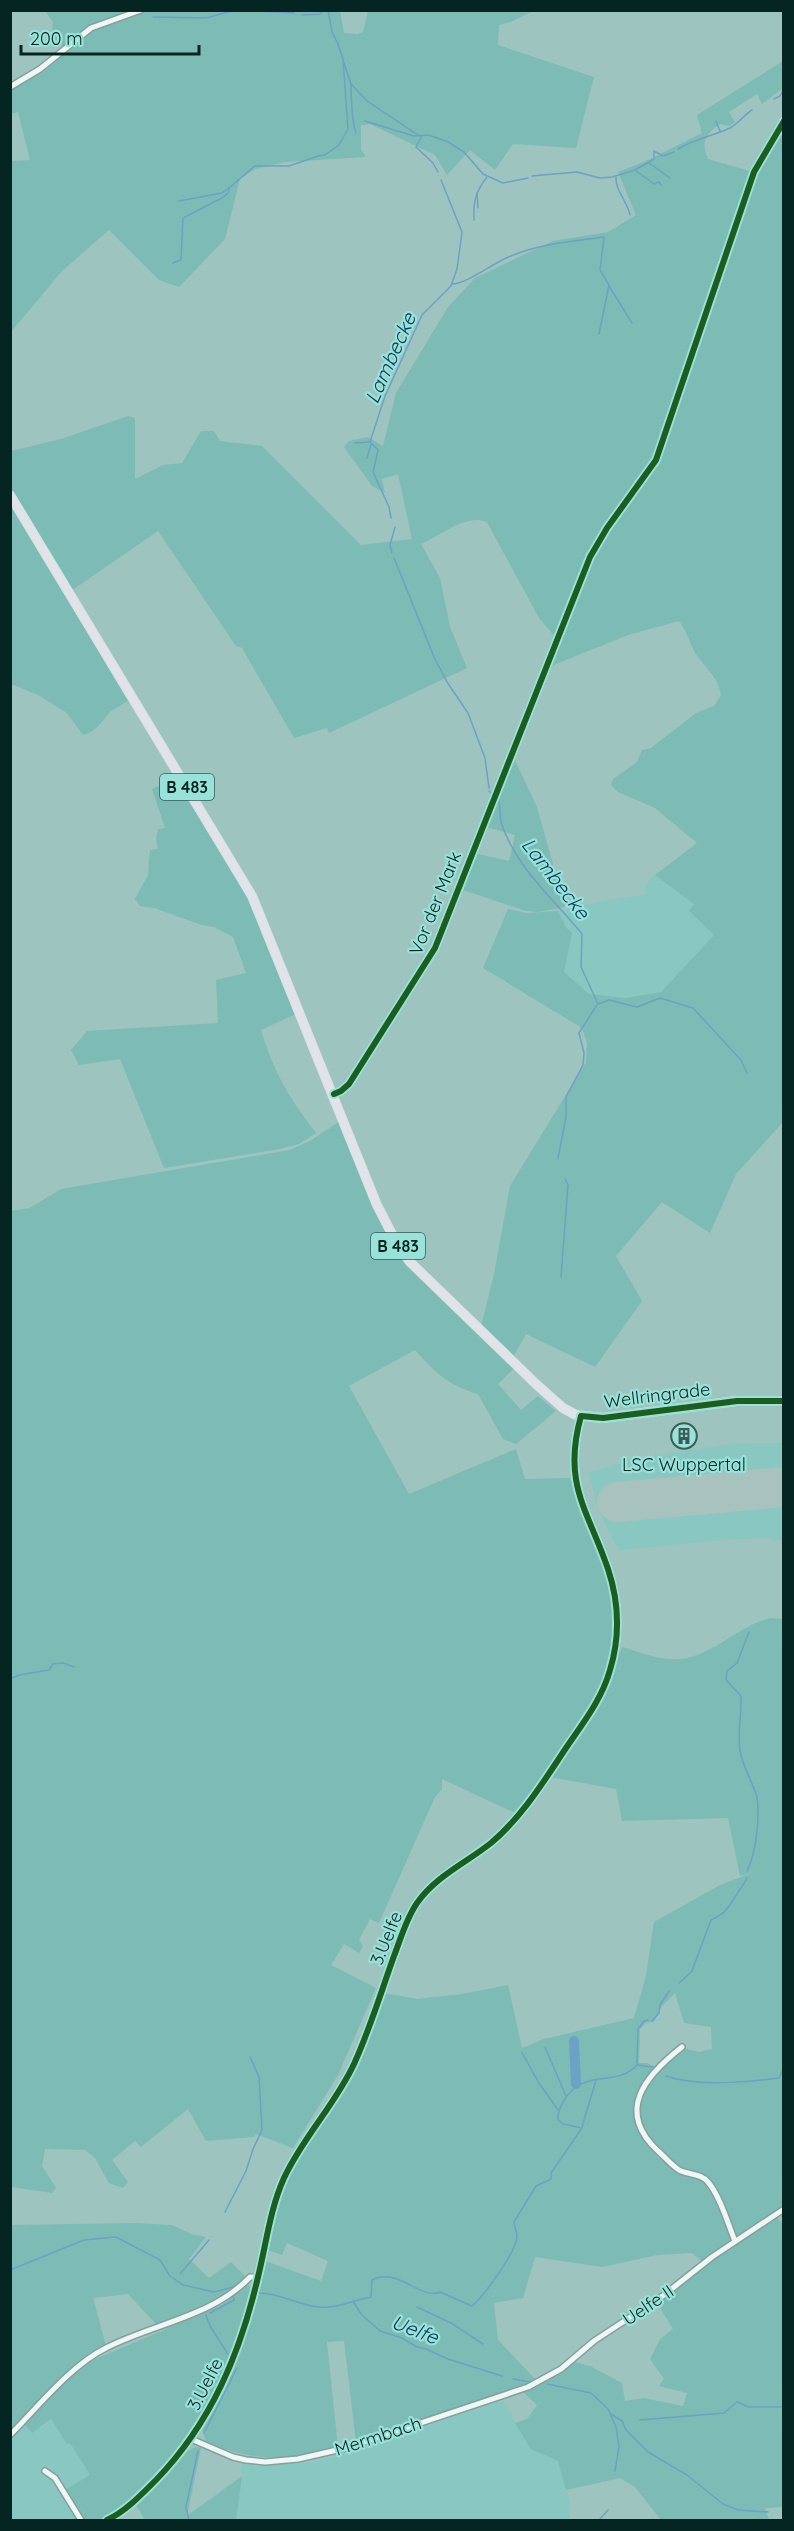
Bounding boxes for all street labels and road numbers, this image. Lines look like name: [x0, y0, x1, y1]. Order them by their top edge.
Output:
road number: B 483: [160, 774, 214, 800]
street label: Vor der Mark: [404, 848, 466, 958]
road number: B 483: [371, 1233, 425, 1259]
street label: Wellringrade: [603, 1377, 711, 1413]
street label: 3.Uelfe: [365, 1908, 407, 1968]
street label: Uelfe II: [618, 2280, 678, 2330]
street label: 3.Uelfe: [182, 2354, 228, 2414]
street label: Mermbach: [332, 2411, 424, 2461]

